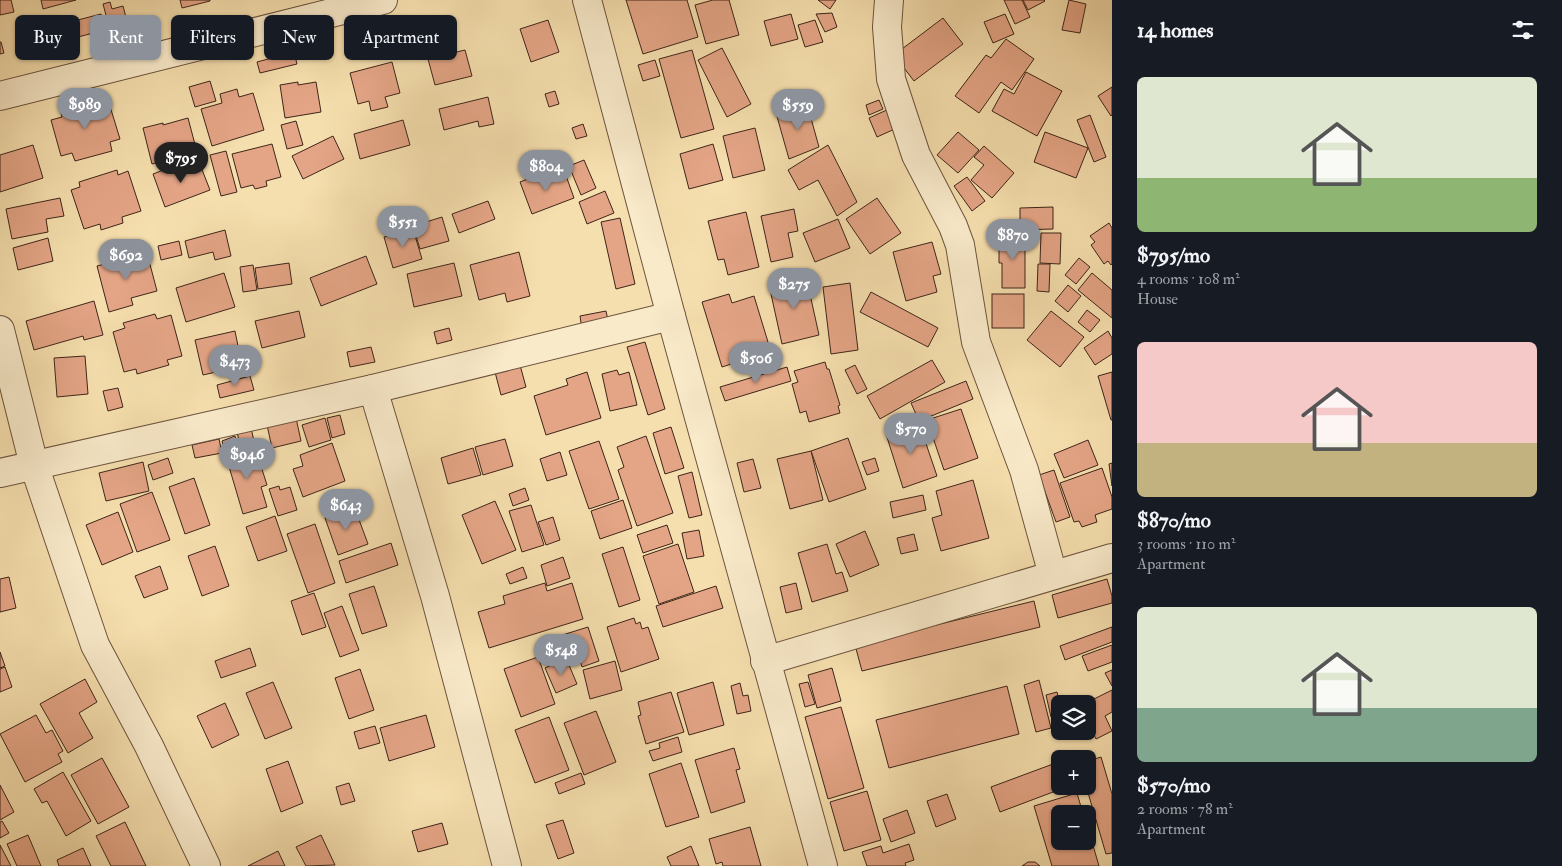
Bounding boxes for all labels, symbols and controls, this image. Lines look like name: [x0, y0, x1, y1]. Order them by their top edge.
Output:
chip: Buy: [15, 15, 80, 60]
chip: Rent: [90, 15, 161, 60]
chip: Filters: [171, 15, 254, 60]
chip: New: [264, 15, 334, 60]
chip: Apartment: [344, 15, 457, 60]
icon: filters: [1509, 16, 1537, 44]
text: 14 homes: [1137, 17, 1214, 44]
pin: $989: [55, 88, 115, 130]
pin: $559: [768, 88, 828, 131]
text: $989: [69, 94, 101, 114]
text: $559: [782, 95, 814, 115]
icon: home: [1292, 109, 1382, 199]
pin: $795: [151, 142, 211, 184]
text: $795: [165, 148, 197, 168]
pin: $804: [516, 150, 576, 192]
text: $804: [529, 156, 563, 176]
pin: $551: [373, 206, 433, 248]
text: $551: [389, 212, 417, 232]
pin: $870: [983, 218, 1043, 261]
text: $870: [997, 225, 1029, 245]
pin: $692: [96, 238, 156, 281]
text: $795/mo: [1137, 242, 1210, 269]
text: $692: [109, 245, 143, 265]
pin: $275: [764, 268, 824, 310]
text: 4 rooms · 108 m²: [1137, 269, 1240, 289]
text: $275: [778, 274, 810, 294]
text: House: [1137, 289, 1178, 309]
pin: $506: [726, 342, 786, 384]
pin: $473: [205, 344, 265, 387]
text: $506: [740, 348, 772, 368]
text: $473: [220, 351, 250, 371]
icon: home: [1292, 374, 1382, 464]
pin: $570: [881, 412, 941, 455]
text: $570: [895, 419, 927, 439]
pin: $946: [217, 438, 277, 480]
text: $946: [230, 444, 264, 464]
pin: $643: [316, 488, 376, 531]
text: $643: [330, 495, 362, 515]
text: $870/mo: [1137, 507, 1211, 534]
text: 3 rooms · 110 m²: [1137, 534, 1235, 554]
text: Apartment: [1137, 554, 1205, 574]
pin: $548: [531, 634, 591, 676]
icon: home: [1292, 639, 1382, 729]
text: $548: [545, 640, 577, 660]
map controls: [1051, 695, 1096, 850]
button: layers: [1051, 695, 1096, 740]
button: +: [1051, 750, 1096, 795]
text: $570/mo: [1137, 772, 1210, 799]
text: 2 rooms · 78 m²: [1137, 799, 1233, 819]
button: −: [1051, 805, 1096, 850]
text: Apartment: [1137, 819, 1205, 839]

